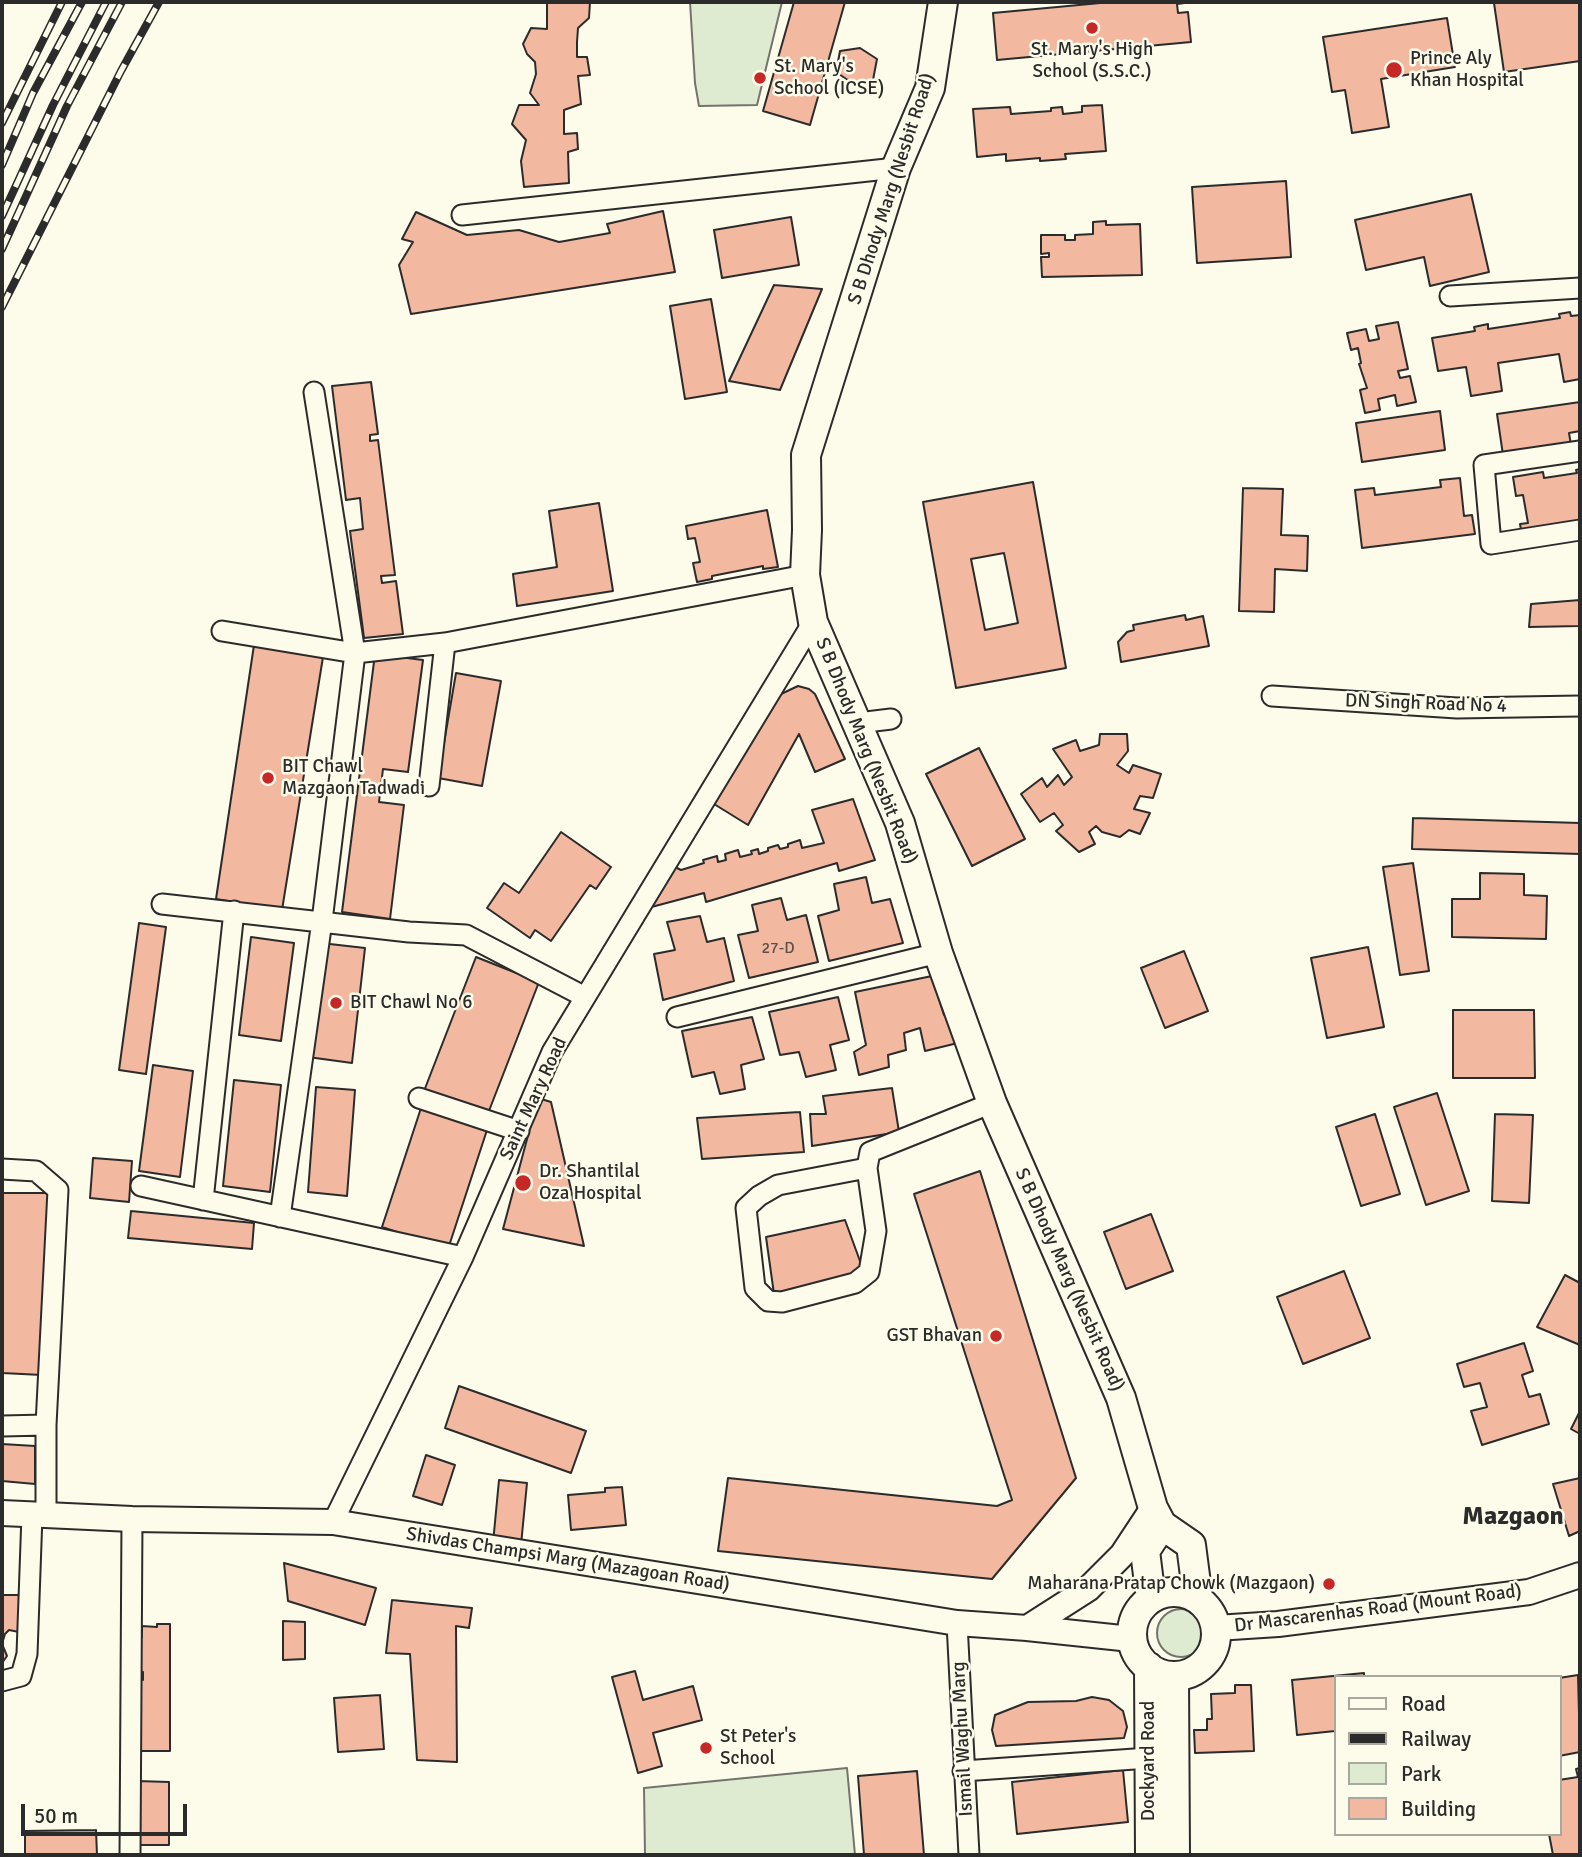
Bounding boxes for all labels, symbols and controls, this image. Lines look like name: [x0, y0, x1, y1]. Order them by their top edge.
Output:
marker: St. Mary's High School (S.S.C.): [1084, 20, 1100, 36]
place label: St. Mary's High School (S.S.C.): [1031, 39, 1153, 83]
place label: Prince Aly Khan Hospital: [1410, 48, 1524, 92]
place label: St. Mary's School (ICSE): [774, 56, 884, 100]
marker: Prince Aly Khan Hospital: [1384, 60, 1404, 80]
marker: St. Mary's School (ICSE): [752, 70, 768, 86]
street label: S B Dhody Marg (Nesbit Road): [844, 70, 940, 308]
street label: S B Dhody Marg (Nesbit Road): [810, 635, 922, 867]
street label: DN Singh Road No 4: [1345, 690, 1507, 718]
place label: BIT Chawl Mazgaon Tadwadi: [282, 756, 425, 800]
marker: BIT Chawl Mazgaon Tadwadi: [260, 770, 276, 786]
house number: 27-D: [761, 939, 795, 959]
place label: BIT Chawl No 6: [350, 992, 473, 1014]
marker: BIT Chawl No 6: [328, 995, 344, 1011]
street label: Saint Mary Road: [496, 1034, 572, 1164]
place label: Dr. Shantilal Oza Hospital: [539, 1161, 641, 1205]
street label: S B Dhody Marg (Nesbit Road): [1009, 1165, 1129, 1395]
marker: Dr. Shantilal Oza Hospital: [513, 1173, 533, 1193]
place label: GST Bhavan: [886, 1325, 982, 1347]
marker: GST Bhavan: [988, 1328, 1004, 1344]
district label: Mazgaon: [1462, 1501, 1564, 1533]
street label: Shivdas Champsi Marg (Mazagoan Road): [405, 1523, 731, 1597]
place label: Maharana Pratap Chowk (Mazgaon): [1027, 1573, 1315, 1595]
marker: Maharana Pratap Chowk (Mazgaon): [1321, 1576, 1337, 1592]
street label: Dr Mascarenhas Road (Mount Road): [1233, 1580, 1523, 1638]
street label: Ismail Waghu Marg: [948, 1661, 978, 1817]
legend: [1334, 1675, 1561, 1836]
text: Road: [1401, 1691, 1446, 1717]
street label: Dockyard Road: [1138, 1701, 1160, 1821]
place label: St Peter's School: [720, 1726, 796, 1770]
text: Railway: [1401, 1726, 1471, 1752]
marker: St Peter's School: [698, 1740, 714, 1756]
text: Park: [1401, 1761, 1441, 1787]
scale bar: [24, 1790, 191, 1834]
text: Building: [1401, 1796, 1476, 1822]
text: 50 m: [34, 1803, 78, 1829]

